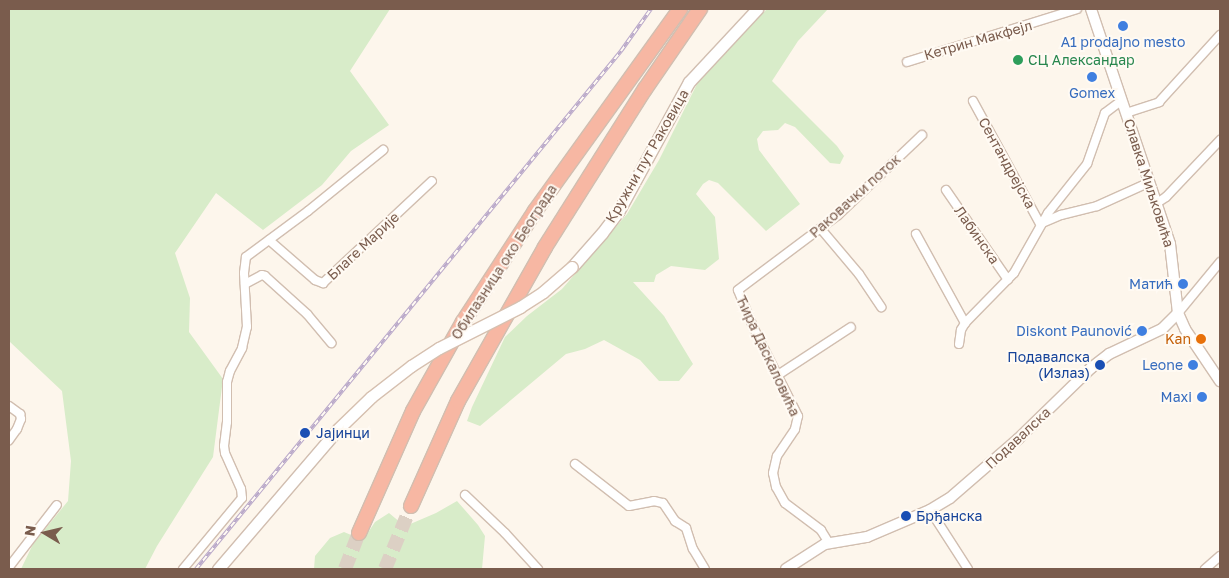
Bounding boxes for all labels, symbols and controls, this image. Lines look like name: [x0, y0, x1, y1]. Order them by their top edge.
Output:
street label: Кетрин Макфејл: [922, 17, 1034, 63]
marker: A1 prodajno mesto: [1117, 20, 1129, 32]
place label: A1 prodajno mesto: [1061, 34, 1185, 50]
place label: СЦ Александар: [1028, 52, 1135, 68]
marker: СЦ Александар: [1012, 54, 1024, 66]
marker: Gomex: [1086, 71, 1098, 83]
place label: Gomex: [1069, 85, 1115, 101]
street label: Кружни пут Раковица: [602, 86, 692, 226]
street label: Сентандрејска: [975, 114, 1039, 212]
street label: Славка Миљковића: [1120, 117, 1178, 249]
street label: Раковачки поток: [806, 151, 904, 241]
street label: Обилазница око Београда: [448, 181, 560, 343]
street label: Лабинска: [951, 203, 1003, 267]
street label: Благе Марије: [324, 208, 402, 284]
place label: Матић: [1129, 276, 1173, 292]
marker: Матић: [1177, 278, 1189, 290]
street label: Ћира Даскаловића: [733, 293, 803, 419]
place label: Diskont Paunović: [1016, 323, 1132, 339]
marker: Diskont Paunović: [1136, 325, 1148, 337]
place label: Kan: [1165, 331, 1191, 347]
marker: Kan: [1195, 333, 1207, 345]
place label: Подавалска (Излаз): [1007, 349, 1090, 382]
place label: Leone: [1142, 357, 1183, 373]
marker: Подавалска (Излаз): [1094, 359, 1106, 371]
marker: Leone: [1187, 359, 1199, 371]
place label: Maxi: [1161, 389, 1192, 405]
marker: Maxi: [1196, 391, 1208, 403]
street label: Подавалска: [982, 404, 1054, 472]
place label: Јајинци: [316, 425, 370, 441]
marker: Јајинци: [298, 426, 312, 440]
north arrow: [20, 508, 70, 558]
place label: Брђанска: [916, 508, 982, 524]
marker: Брђанска: [900, 510, 912, 522]
text: N: [20, 524, 39, 537]

